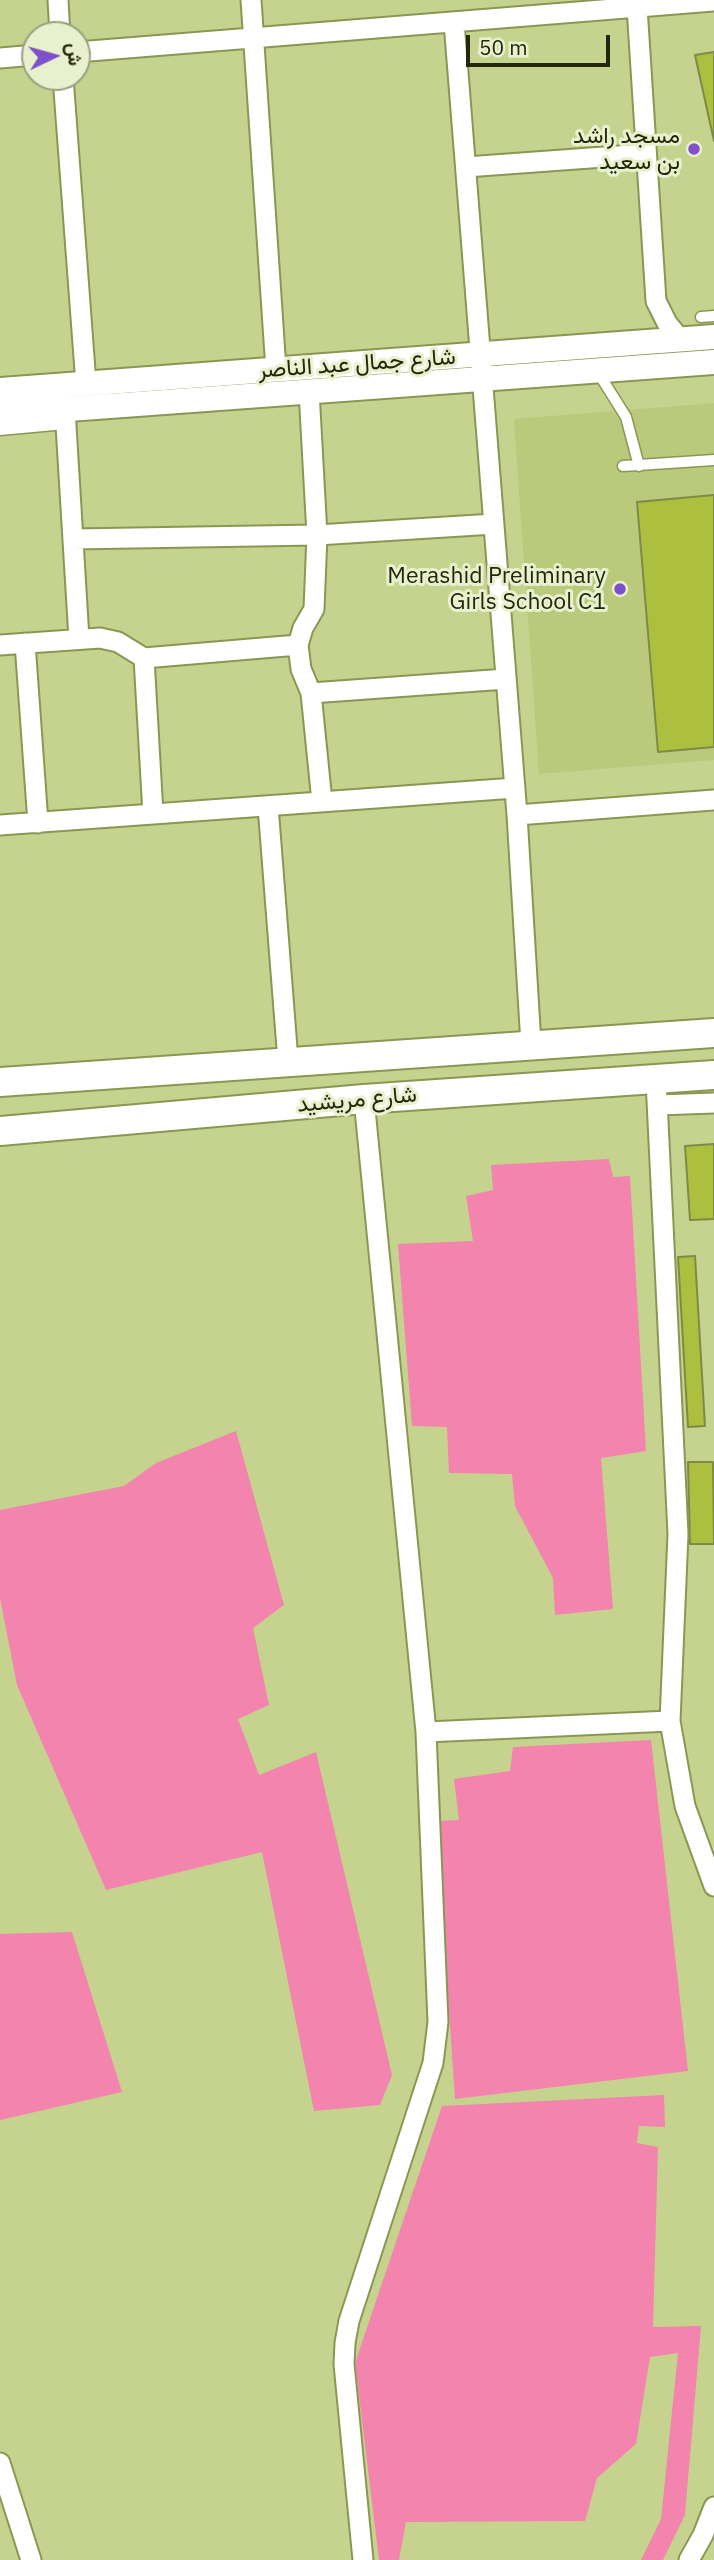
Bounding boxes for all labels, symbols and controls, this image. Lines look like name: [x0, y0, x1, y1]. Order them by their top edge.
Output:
north arrow: [21, 21, 91, 91]
scale bar: [469, 21, 612, 65]
text: 50 m: [479, 33, 528, 61]
text: ش: [62, 42, 88, 67]
place label: مسجد راشد بن سعيد: [573, 122, 680, 176]
marker: مسجد راشد بن سعيد: [686, 141, 702, 157]
street label: شارع جمال عبد الناصر: [257, 343, 457, 385]
place label: Merashid Preliminary Girls School C1: [387, 562, 606, 616]
marker: Merashid Preliminary Girls School C1: [612, 581, 628, 597]
street label: شارع مريشيد: [296, 1081, 418, 1119]

